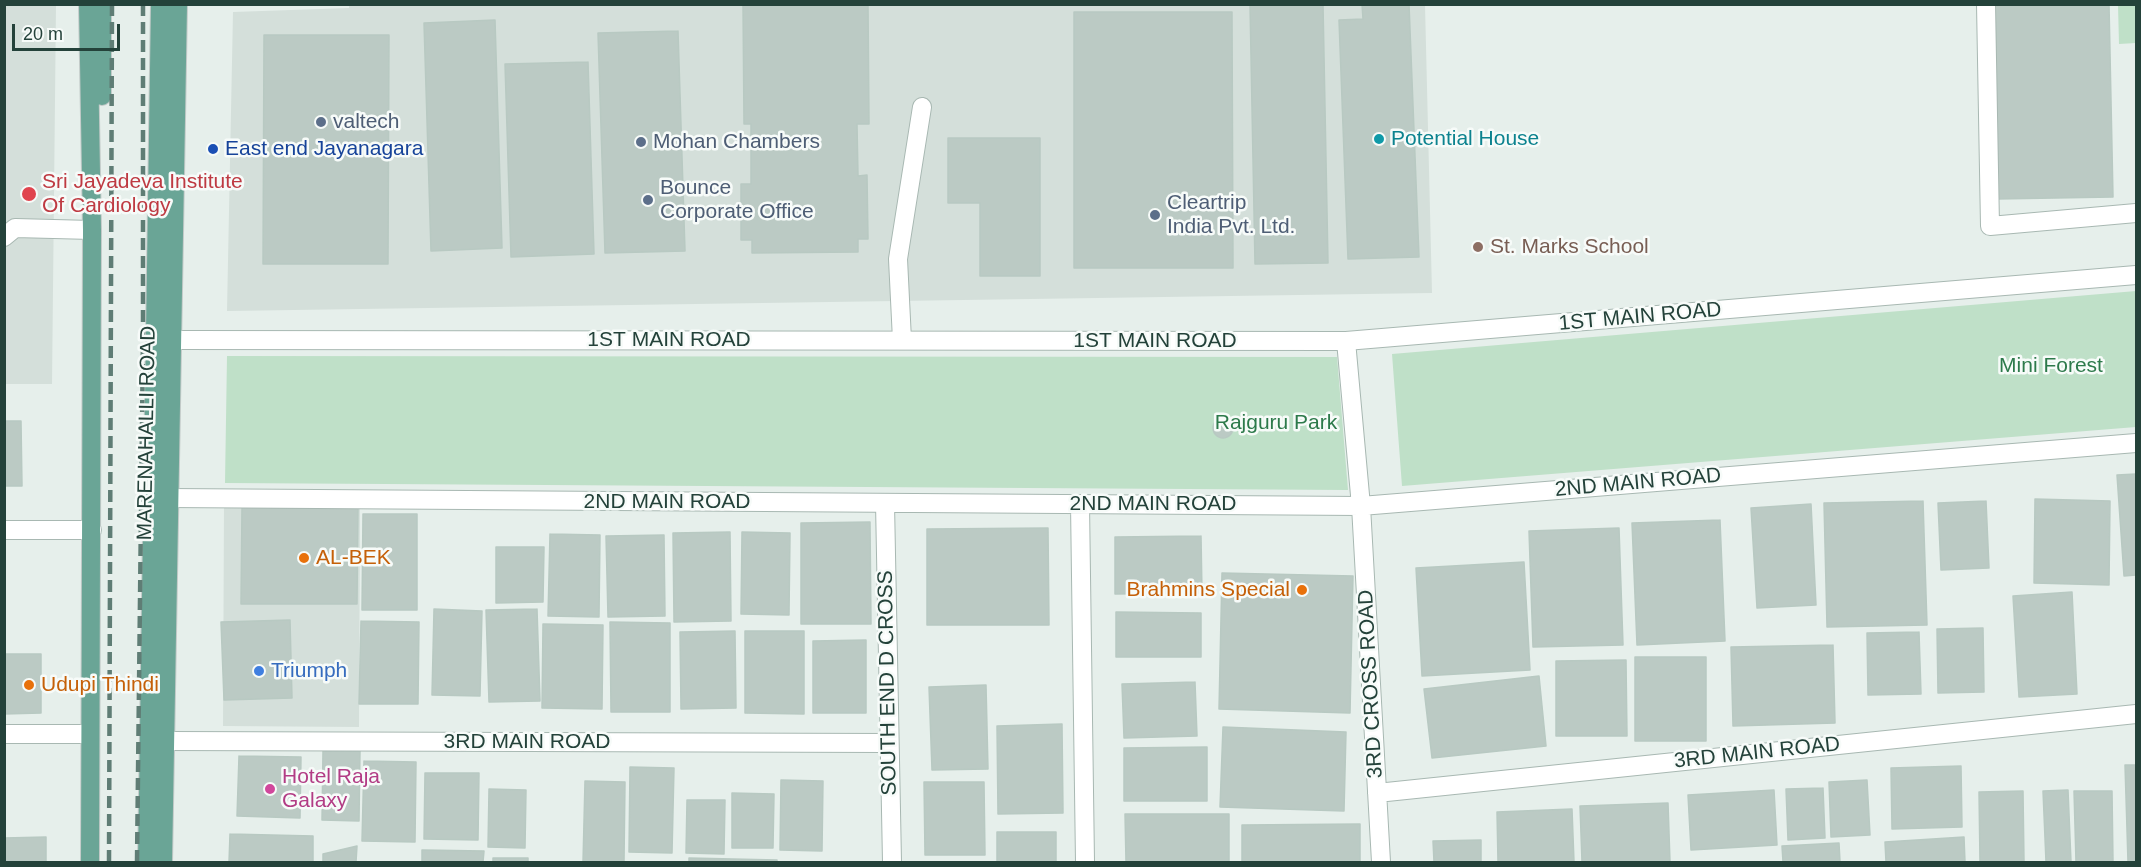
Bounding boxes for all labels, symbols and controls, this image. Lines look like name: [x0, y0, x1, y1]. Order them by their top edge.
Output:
scale bar: [15, 12, 123, 50]
text: 20 m: [23, 24, 63, 44]
place label: valtech: [333, 109, 400, 135]
marker: valtech: [314, 115, 328, 129]
place label: Potential House: [1391, 126, 1539, 152]
place label: Mohan Chambers: [653, 129, 820, 155]
marker: Potential House: [1372, 132, 1386, 146]
marker: Mohan Chambers: [634, 135, 648, 149]
place label: East end Jayanagara: [225, 136, 423, 162]
marker: East end Jayanagara: [206, 142, 220, 156]
place label: Sri Jayadeva Institute Of Cardiology: [42, 169, 243, 219]
place label: Bounce Corporate Office: [660, 175, 814, 225]
marker: Sri Jayadeva Institute Of Cardiology: [20, 185, 38, 203]
place label: Cleartrip India Pvt. Ltd.: [1167, 190, 1295, 240]
marker: Bounce Corporate Office: [641, 193, 655, 207]
marker: Cleartrip India Pvt. Ltd.: [1148, 208, 1162, 222]
place label: St. Marks School: [1490, 234, 1649, 260]
marker: St. Marks School: [1471, 240, 1485, 254]
street label: 1ST MAIN ROAD: [1558, 297, 1722, 337]
street label: MARENAHALLI ROAD: [133, 325, 161, 541]
street label: 1ST MAIN ROAD: [587, 327, 751, 353]
street label: 1ST MAIN ROAD: [1073, 328, 1237, 354]
park label: Mini Forest: [1999, 353, 2103, 379]
park label: Rajguru Park: [1215, 410, 1337, 436]
street label: 2ND MAIN ROAD: [1554, 463, 1722, 503]
street label: 2ND MAIN ROAD: [584, 489, 750, 515]
street label: 2ND MAIN ROAD: [1070, 491, 1236, 517]
place label: AL-BEK: [316, 545, 391, 571]
marker: AL-BEK: [297, 551, 311, 565]
street label: SOUTH END D CROSS: [873, 570, 903, 796]
place label: Brahmins Special: [1127, 577, 1290, 603]
marker: Brahmins Special: [1295, 583, 1309, 597]
street label: 3RD CROSS ROAD: [1353, 589, 1389, 779]
place label: Triumph: [271, 658, 347, 684]
marker: Triumph: [252, 664, 266, 678]
place label: Udupi Thindi: [41, 672, 159, 698]
marker: Udupi Thindi: [22, 678, 36, 692]
street label: 3RD MAIN ROAD: [444, 729, 610, 755]
street label: 3RD MAIN ROAD: [1673, 732, 1841, 774]
place label: Hotel Raja Galaxy: [282, 764, 380, 814]
marker: Hotel Raja Galaxy: [263, 782, 277, 796]

